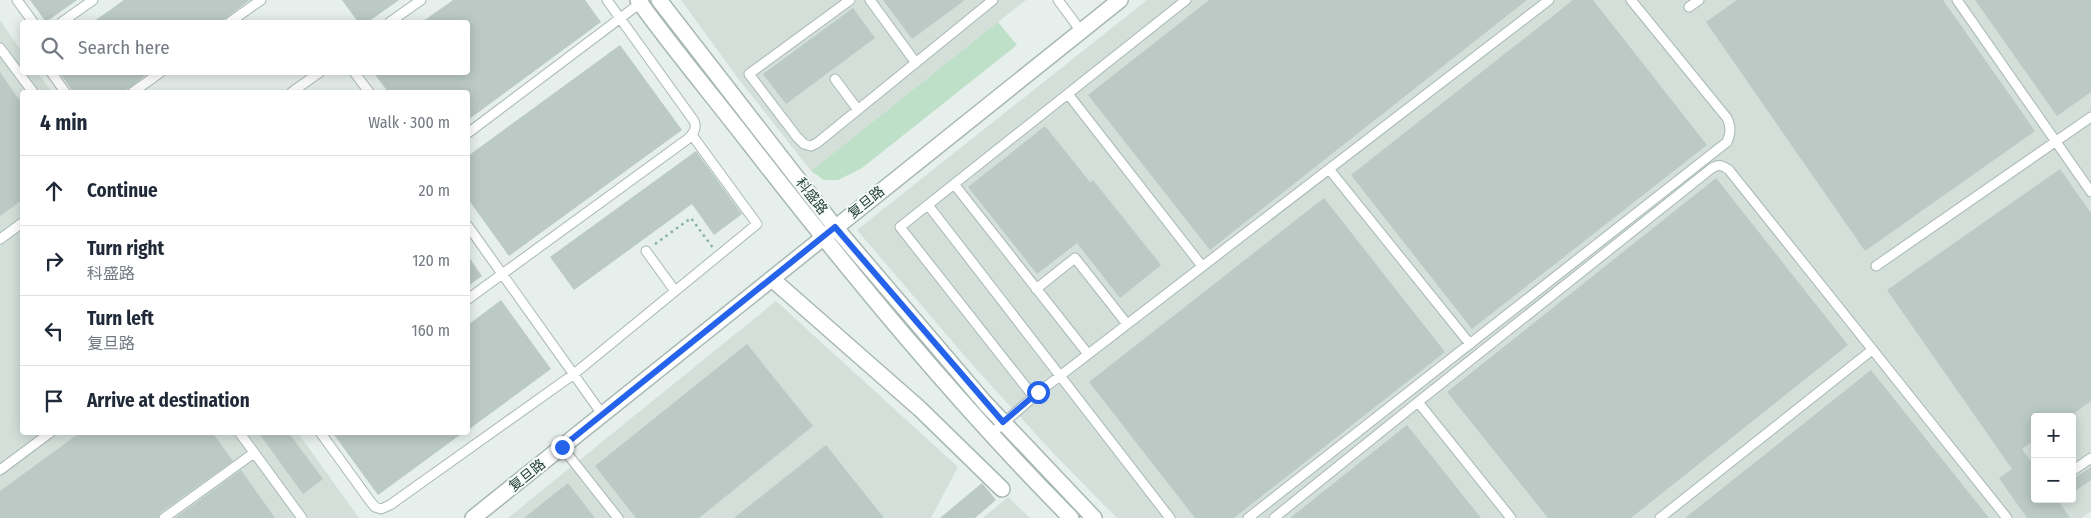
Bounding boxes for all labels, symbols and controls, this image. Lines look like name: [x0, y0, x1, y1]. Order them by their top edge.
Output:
search box: [20, 20, 470, 75]
icon: search: [38, 34, 66, 62]
text: Search here: [78, 36, 170, 59]
text: 4 min: [40, 110, 88, 136]
text: Walk · 300 m: [368, 113, 450, 132]
street label: 科盛路: [792, 175, 831, 218]
icon: ahead: [40, 177, 68, 205]
text: Continue: [87, 179, 158, 202]
text: 20 m: [419, 181, 450, 200]
street label: 复旦路: [845, 183, 888, 222]
text: Turn right: [87, 237, 164, 260]
icon: right: [40, 247, 68, 275]
text: 120 m: [412, 251, 450, 270]
text: 科盛路: [87, 264, 135, 283]
text: Turn left: [87, 307, 154, 330]
icon: left: [40, 317, 68, 345]
text: 160 m: [411, 321, 450, 340]
text: 复旦路: [87, 334, 135, 353]
route start: [1027, 381, 1050, 404]
icon: arrive: [40, 387, 68, 415]
text: Arrive at destination: [87, 389, 250, 412]
map controls: [2031, 413, 2076, 503]
button: +: [2031, 413, 2076, 458]
route end: [551, 436, 574, 459]
street label: 复旦路: [506, 456, 549, 495]
button: −: [2031, 458, 2076, 503]

